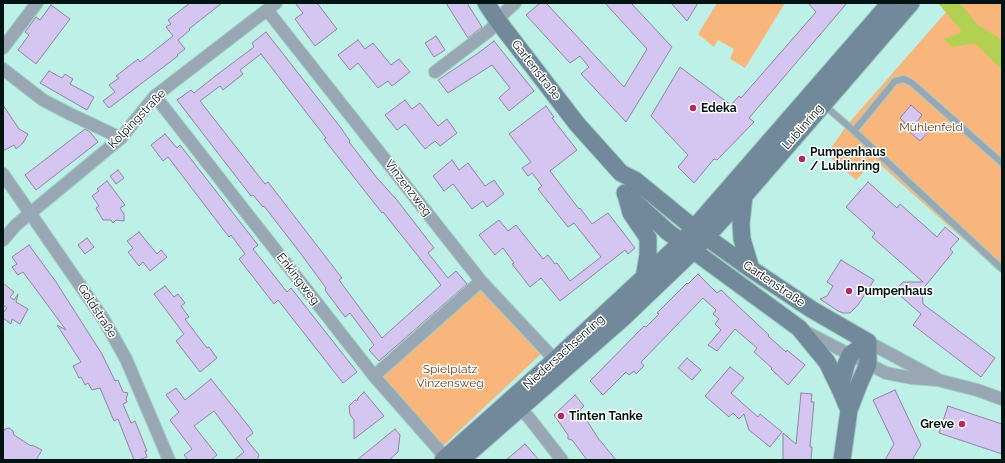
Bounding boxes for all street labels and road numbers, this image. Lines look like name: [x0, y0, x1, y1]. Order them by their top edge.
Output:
street label: Gartenstraße: [508, 37, 564, 103]
street label: Kolpingstraße: [105, 87, 169, 151]
street label: Lublinring: [779, 101, 827, 153]
street label: Vinzenzweg: [382, 157, 434, 219]
street label: Enkingweg: [273, 250, 323, 308]
street label: Gartenstraße: [740, 258, 808, 310]
street label: Goldstraße: [74, 282, 120, 340]
street label: Niedersachsenring: [520, 312, 608, 392]

